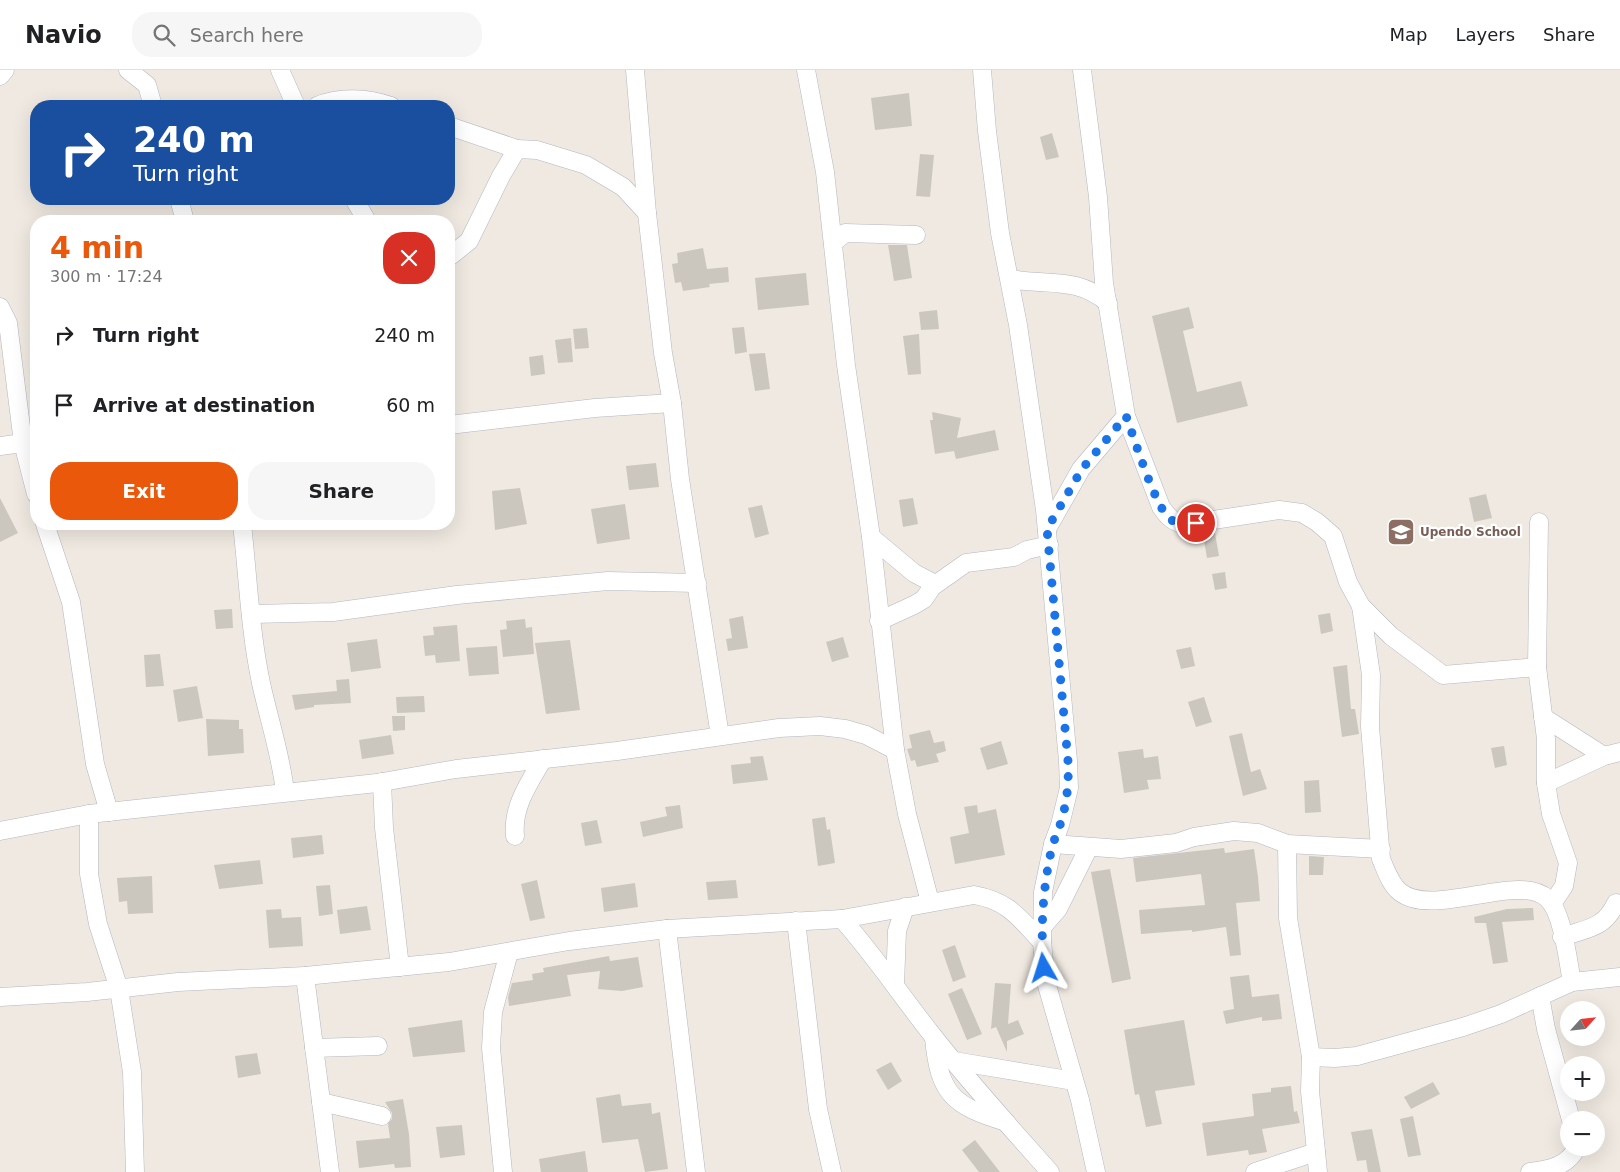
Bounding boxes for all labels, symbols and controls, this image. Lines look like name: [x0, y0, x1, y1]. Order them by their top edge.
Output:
search box: [132, 12, 482, 57]
text: Navio: [25, 21, 102, 49]
icon: search: [150, 21, 178, 49]
text: Search here: [190, 24, 304, 46]
text: Map: [1389, 24, 1427, 45]
text: Layers: [1455, 24, 1515, 45]
text: Share: [1543, 24, 1595, 45]
icon: right: [50, 120, 115, 185]
text: 240 m: [133, 120, 255, 160]
text: Turn right: [133, 161, 238, 186]
text: 4 min: [50, 230, 144, 265]
button: close: [383, 232, 435, 284]
text: 300 m · 17:24: [50, 267, 163, 286]
icon: right: [50, 321, 78, 349]
text: Turn right: [93, 324, 199, 346]
text: 240 m: [374, 324, 435, 346]
icon: arrive: [50, 391, 78, 419]
text: Arrive at destination: [93, 394, 315, 416]
text: 60 m: [386, 394, 435, 416]
button: Exit: [50, 462, 238, 520]
button: Share: [248, 462, 435, 520]
pin: [1175, 502, 1217, 544]
icon: arrive: [1182, 509, 1210, 537]
school or university icon: Upendo School: [1386, 517, 1416, 547]
place label: Upendo School: [1420, 525, 1521, 539]
position arrow: [1017, 941, 1069, 993]
north arrow: [1560, 1001, 1605, 1046]
map controls: [1560, 1001, 1605, 1156]
button: +: [1560, 1056, 1605, 1101]
button: −: [1560, 1111, 1605, 1156]

